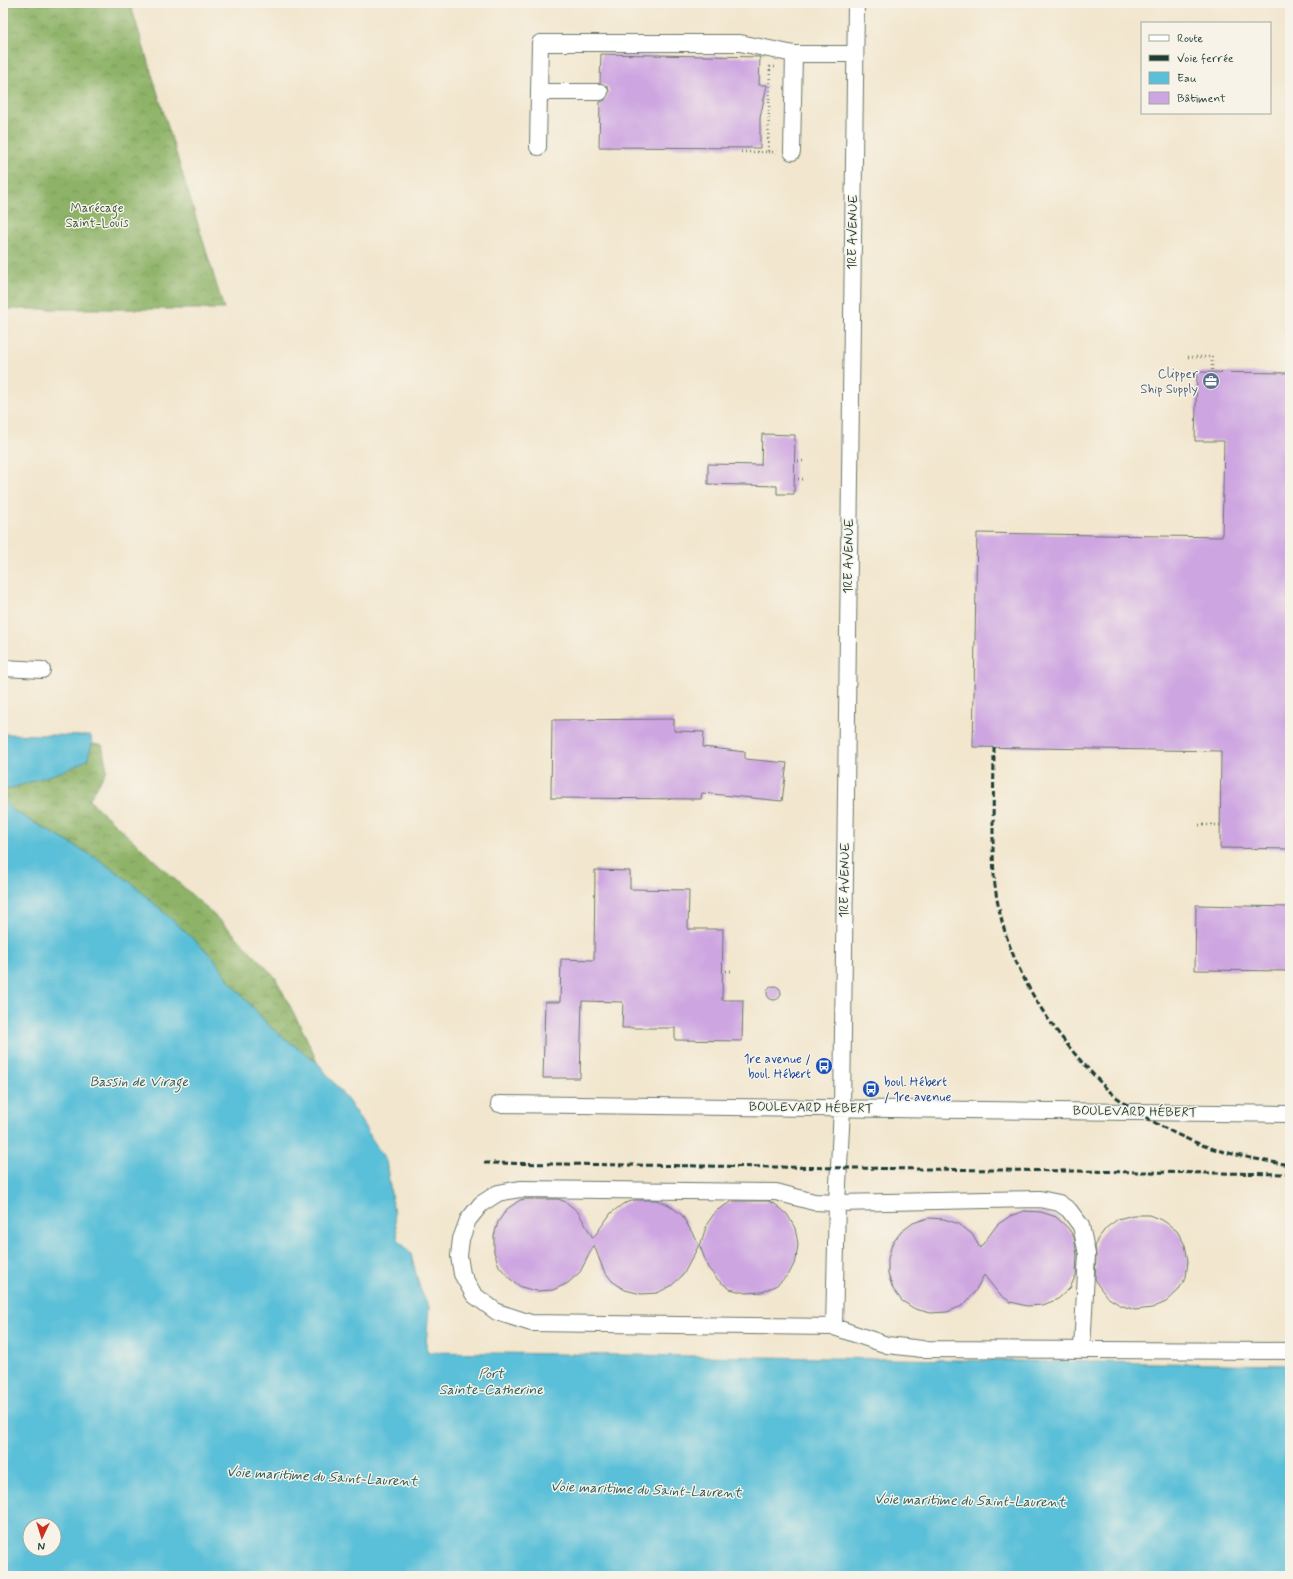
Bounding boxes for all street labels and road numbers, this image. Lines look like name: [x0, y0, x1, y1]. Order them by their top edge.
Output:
street label: 1RE AVENUE: [844, 194, 862, 270]
street label: 1RE AVENUE: [840, 518, 858, 594]
street label: 1RE AVENUE: [836, 842, 854, 918]
street label: BOULEVARD HÉBERT: [749, 1097, 873, 1118]
street label: BOULEVARD HÉBERT: [1073, 1101, 1197, 1122]

